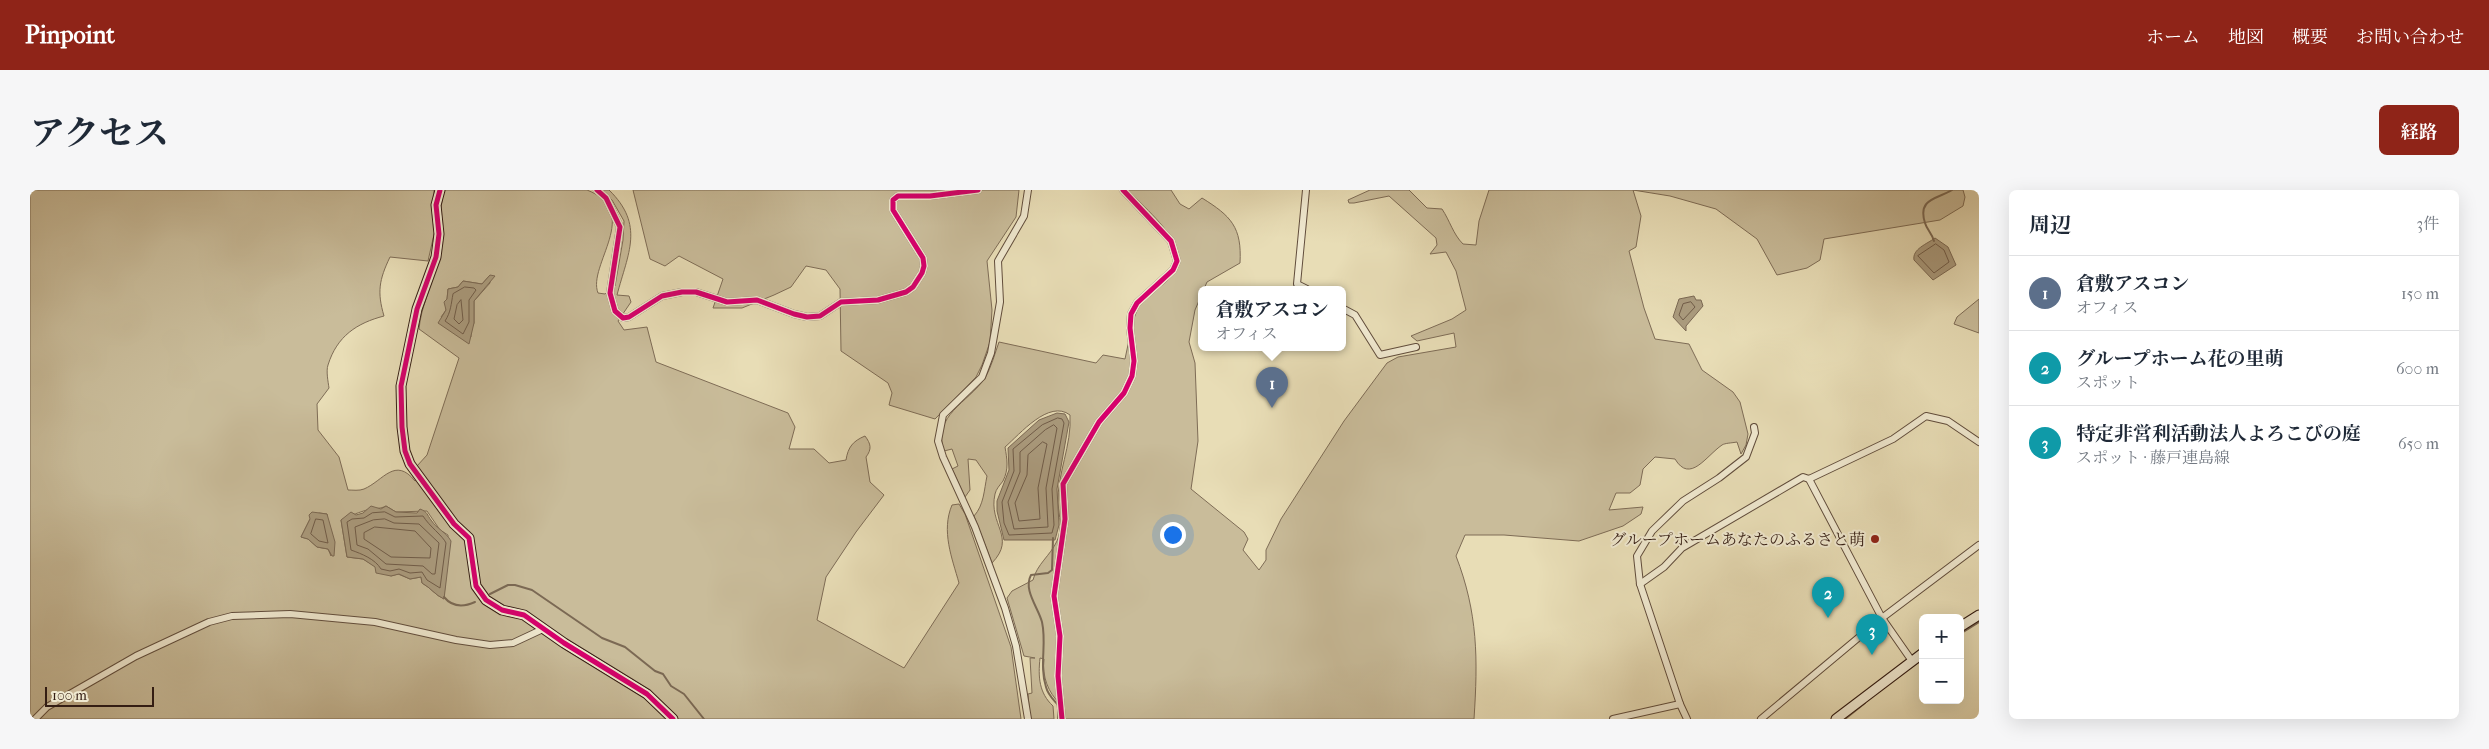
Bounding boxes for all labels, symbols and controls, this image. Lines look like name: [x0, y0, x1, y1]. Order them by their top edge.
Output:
text: Pinpoint: [25, 21, 115, 49]
text: ホーム: [2146, 27, 2200, 48]
text: 地図: [2228, 27, 2264, 48]
text: 概要: [2292, 27, 2328, 48]
text: お問い合わせ: [2356, 27, 2464, 48]
button: 経路: [2379, 105, 2459, 155]
text: アクセス: [30, 113, 169, 154]
text: 周辺: [2029, 213, 2071, 237]
text: 3件: [2416, 214, 2439, 233]
text: 倉敷アスコン: [2076, 273, 2189, 295]
text: 1: [2042, 284, 2048, 303]
text: 150 m: [2401, 284, 2439, 303]
popup: [1198, 286, 1346, 351]
text: オフィス: [2076, 298, 2138, 317]
text: 倉敷アスコン: [1215, 299, 1329, 321]
text: オフィス: [1215, 324, 1278, 343]
text: グループホーム花の里萌: [2076, 348, 2283, 370]
text: 2: [2041, 359, 2049, 378]
text: 600 m: [2396, 359, 2439, 378]
pin: 1: [1256, 367, 1288, 408]
text: スポット: [2076, 373, 2140, 392]
text: 特定非営利活動法人よろこびの庭: [2076, 423, 2361, 445]
text: 3: [2042, 434, 2048, 453]
text: 650 m: [2398, 434, 2439, 453]
text: スポット · 藤戸連島線: [2076, 448, 2230, 467]
your location: [1160, 522, 1186, 548]
place label: グループホームあなたのふるさと萌: [1610, 530, 1865, 549]
marker: グループホームあなたのふるさと萌: [1869, 533, 1881, 545]
pin: 2: [1812, 577, 1844, 618]
pin: 3: [1856, 614, 1888, 655]
map controls: [1919, 614, 1964, 704]
button: +: [1919, 614, 1964, 659]
button: −: [1919, 659, 1964, 704]
scale bar: [45, 684, 154, 707]
text: 100 m: [52, 687, 87, 704]

